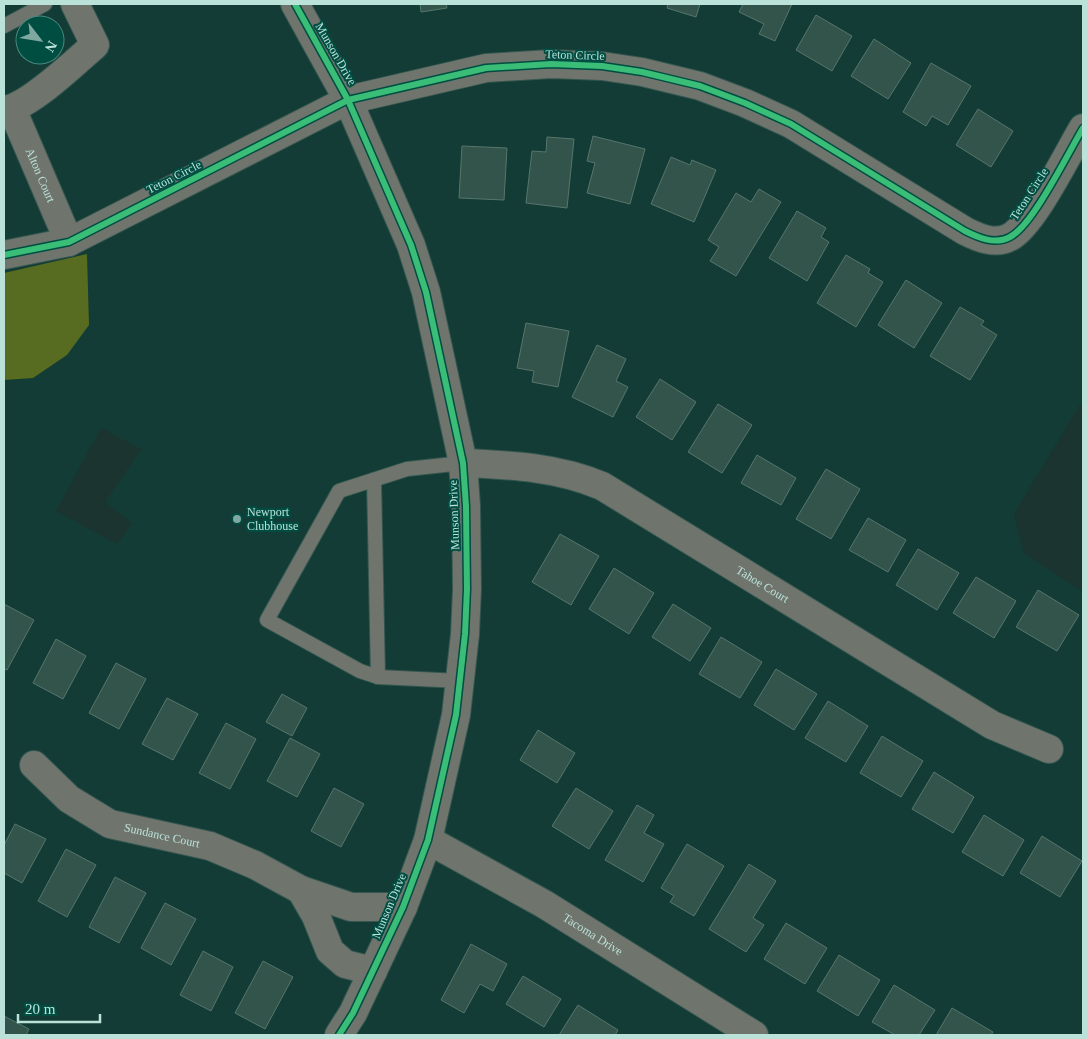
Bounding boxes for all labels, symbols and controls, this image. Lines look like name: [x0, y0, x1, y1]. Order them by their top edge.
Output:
north arrow: [15, 15, 65, 65]
street label: Munson Drive: [313, 20, 359, 88]
text: N: [42, 38, 60, 55]
street label: Teton Circle: [545, 47, 605, 63]
street label: Alton Court: [23, 146, 58, 205]
street label: Teton Circle: [144, 157, 204, 197]
street label: Teton Circle: [1007, 165, 1051, 223]
street label: Munson Drive: [446, 480, 462, 550]
place label: Newport Clubhouse: [247, 505, 298, 533]
marker: Newport Clubhouse: [231, 513, 243, 525]
street label: Tahoe Court: [734, 563, 792, 606]
street label: Sundance Court: [123, 820, 202, 851]
street label: Munson Drive: [369, 871, 409, 941]
street label: Tacoma Drive: [560, 910, 625, 958]
scale bar: [18, 992, 100, 1024]
text: 20 m: [25, 1001, 56, 1017]

